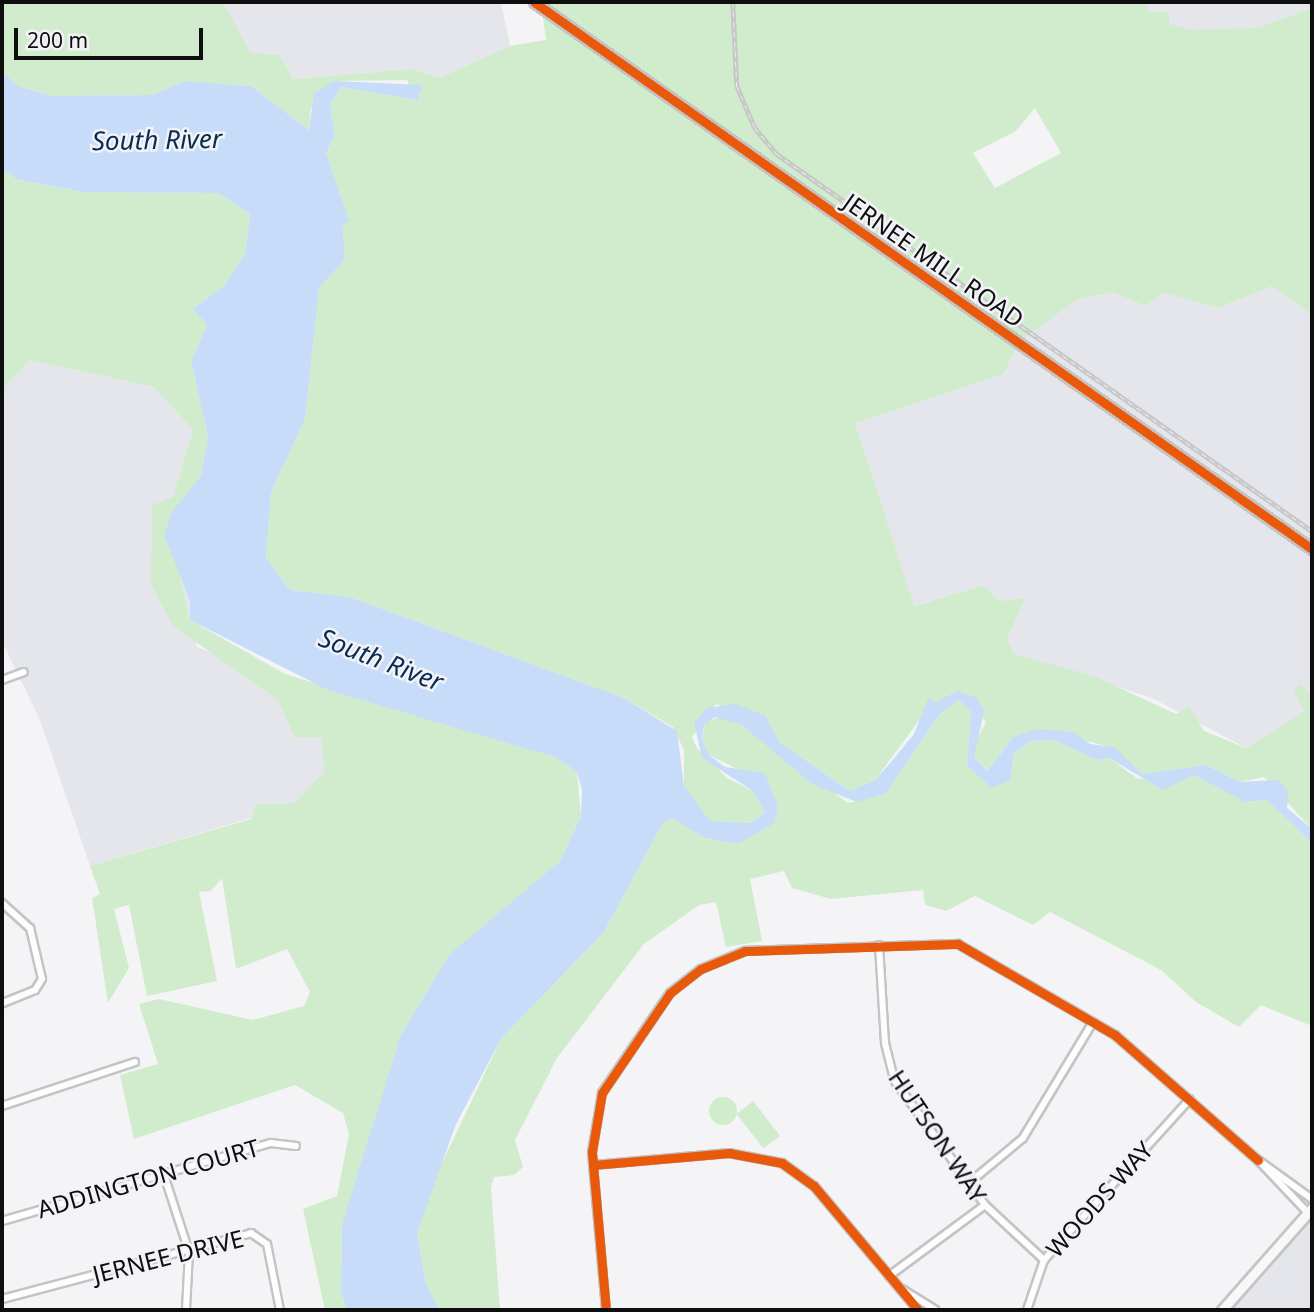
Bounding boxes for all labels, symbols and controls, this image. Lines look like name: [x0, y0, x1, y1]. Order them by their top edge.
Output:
scale bar: [18, 14, 206, 58]
text: 200 m: [27, 26, 88, 54]
water label: South River: [92, 123, 222, 157]
street label: JERNEE MILL ROAD: [838, 187, 1030, 333]
water label: South River: [315, 622, 447, 698]
street label: HUTSON WAY: [883, 1064, 993, 1208]
street label: ADDINGTON COURT: [34, 1133, 262, 1223]
street label: WOODS WAY: [1040, 1135, 1158, 1263]
street label: JERNEE DRIVE: [90, 1223, 246, 1289]

